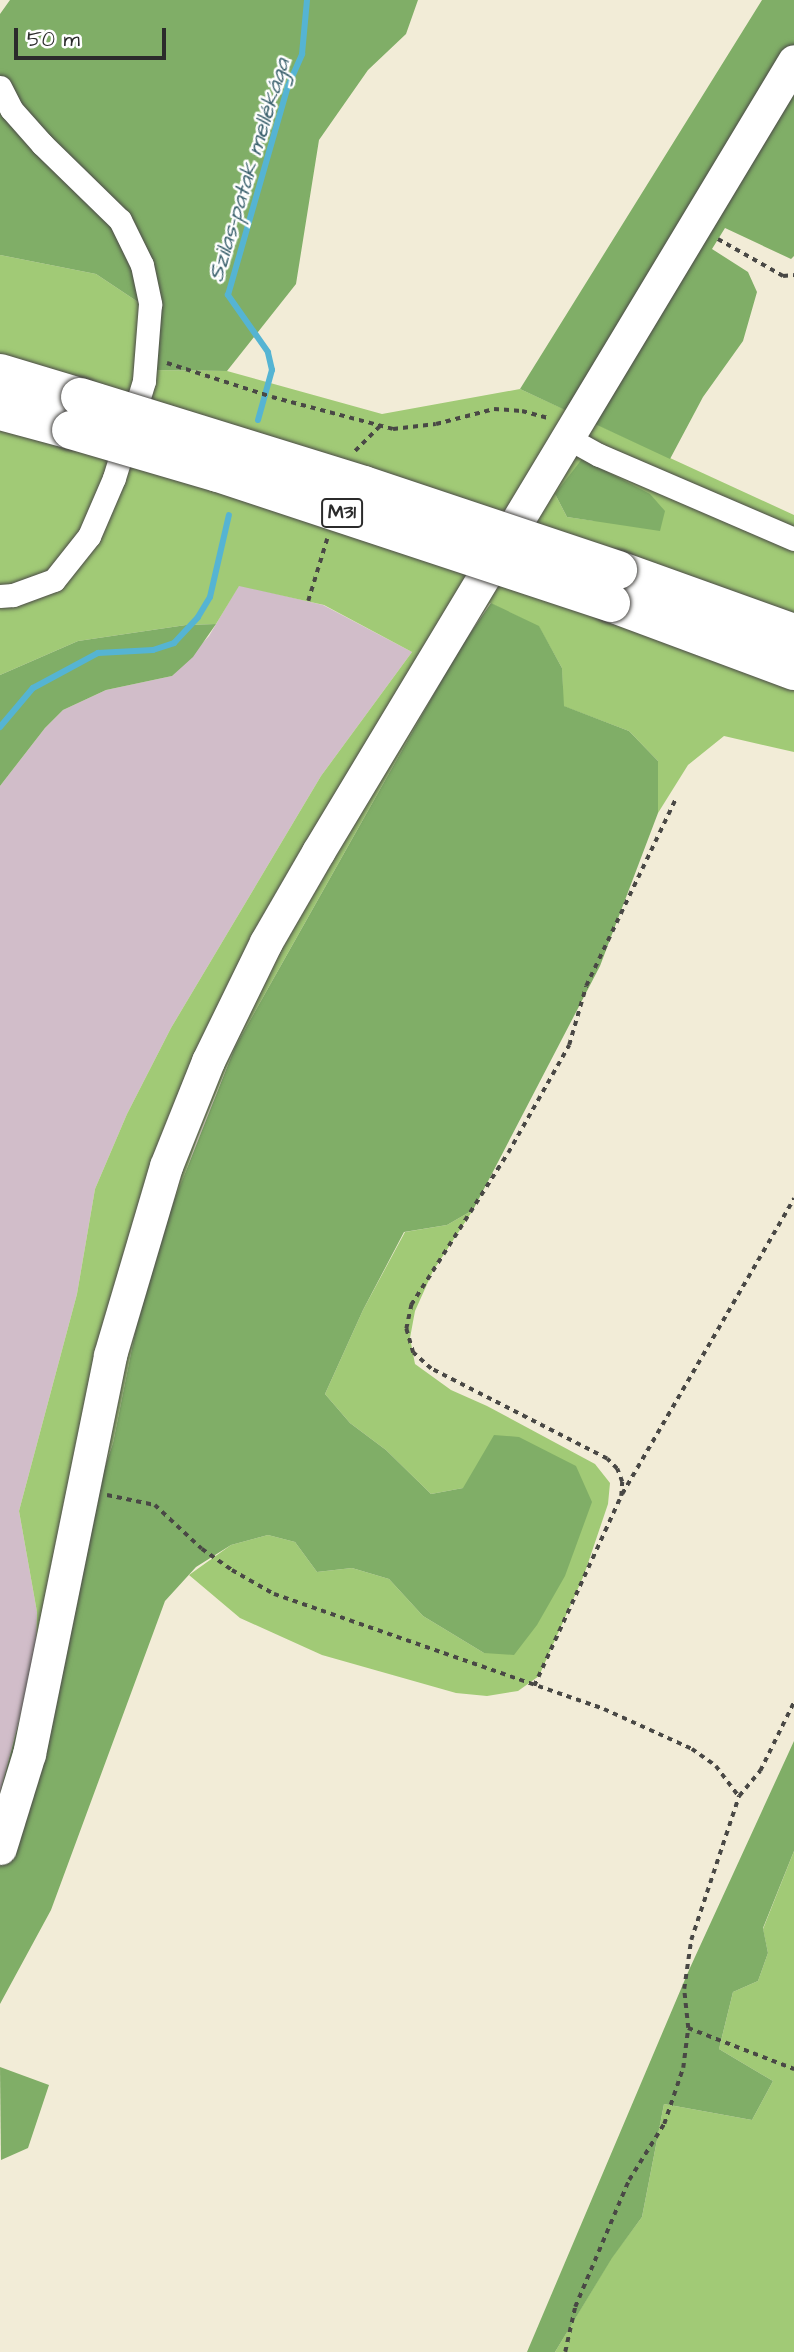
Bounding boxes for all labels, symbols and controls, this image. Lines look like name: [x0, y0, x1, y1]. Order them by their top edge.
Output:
scale bar: [18, 14, 170, 58]
text: 50 m: [27, 25, 80, 54]
water label: Szilas-patak mellékága: [202, 55, 296, 285]
road number: M31: [321, 498, 363, 528]

